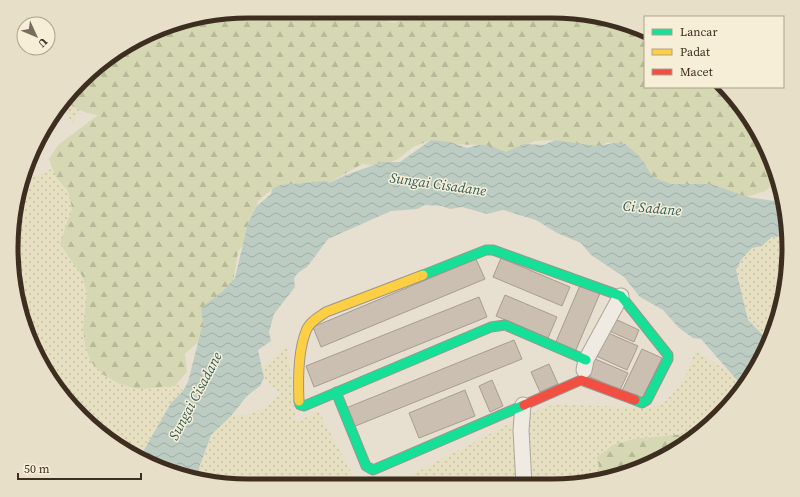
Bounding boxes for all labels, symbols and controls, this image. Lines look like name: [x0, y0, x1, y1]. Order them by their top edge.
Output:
north arrow: [16, 16, 56, 56]
legend: [644, 16, 784, 88]
text: Lancar: [680, 24, 717, 40]
text: U: [35, 34, 51, 51]
text: Padat: [680, 44, 710, 60]
text: Macet: [680, 64, 713, 80]
water label: Sungai Cisadane: [389, 167, 488, 201]
water label: Ci Sadane: [622, 195, 682, 221]
water label: Sungai Cisadane: [163, 348, 227, 444]
scale bar: [18, 455, 141, 481]
text: 50 m: [24, 461, 50, 477]

